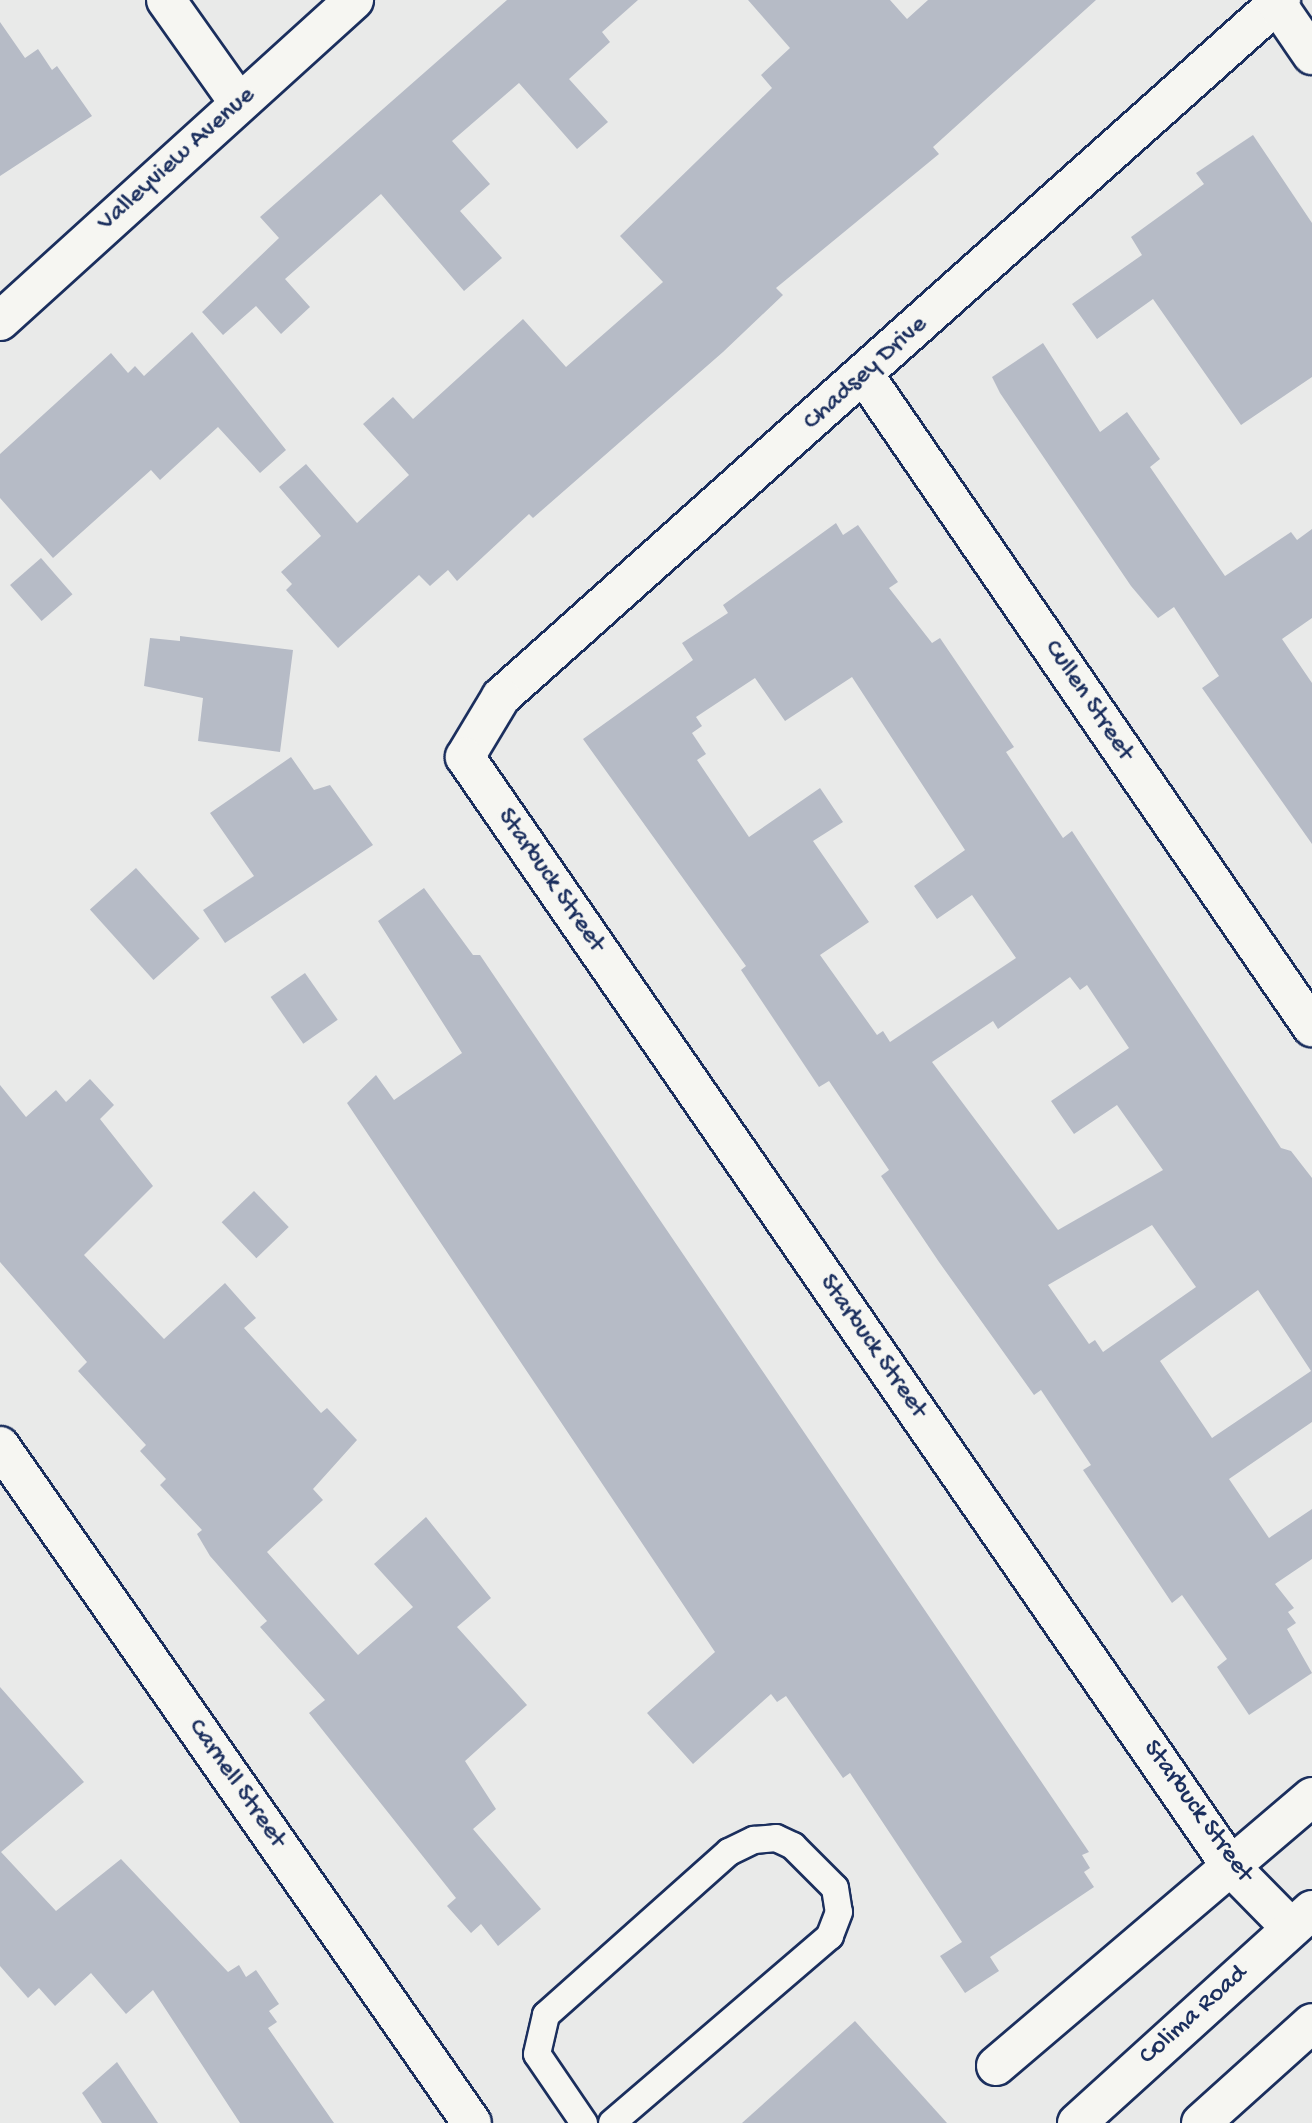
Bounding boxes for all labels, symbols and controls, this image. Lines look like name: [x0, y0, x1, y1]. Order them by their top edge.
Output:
street label: Valleyview Avenue: [92, 81, 262, 239]
street label: Chadsey Drive: [797, 310, 935, 438]
street label: Cullen Street: [1036, 635, 1140, 767]
street label: Starbuck Street: [489, 803, 611, 959]
street label: Starbuck Street: [811, 1269, 933, 1425]
street label: Carnell Street: [180, 1713, 292, 1855]
street label: Starbuck Street: [1135, 1735, 1259, 1889]
street label: Colima Road: [1133, 1959, 1255, 2073]

